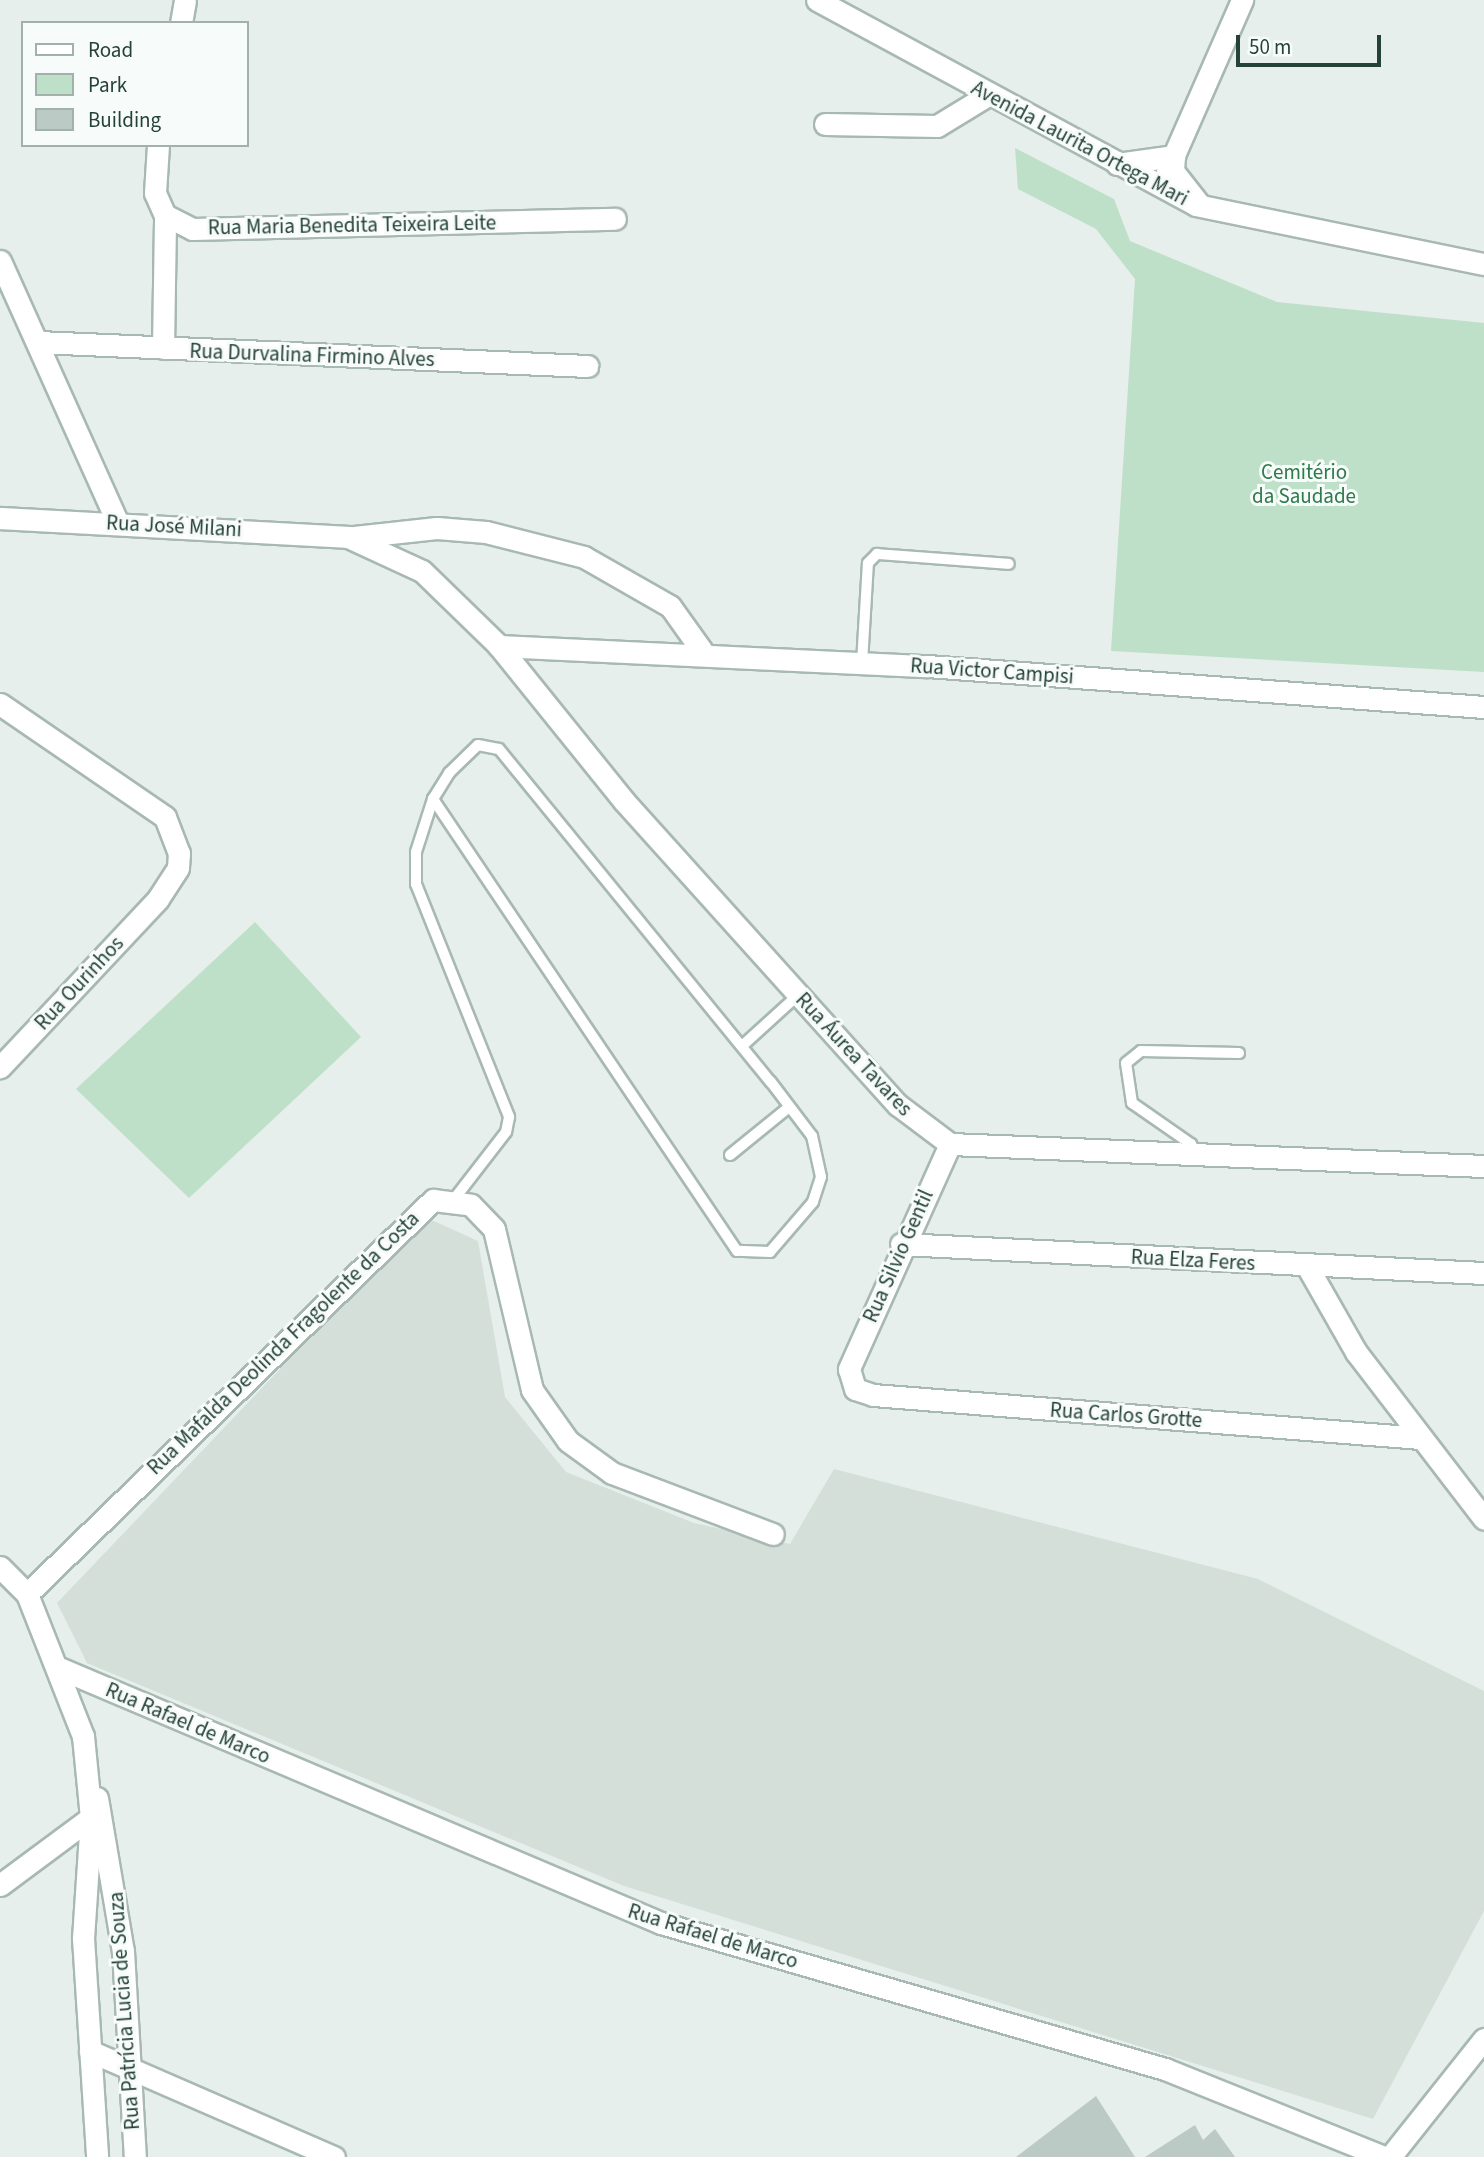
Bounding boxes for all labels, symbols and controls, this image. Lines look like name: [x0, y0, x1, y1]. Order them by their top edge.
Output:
legend: [21, 21, 248, 147]
scale bar: [1239, 21, 1384, 65]
text: 50 m: [1249, 32, 1291, 62]
text: Road: [88, 35, 133, 65]
text: Park: [88, 70, 127, 100]
street label: Avenida Laurita Ortega Mari: [967, 75, 1193, 211]
text: Building: [88, 105, 161, 135]
street label: Rua Maria Benedita Teixeira Leite: [208, 210, 496, 240]
street label: Rua Durvalina Firmino Alves: [189, 338, 435, 372]
park label: Cemitério da Saudade: [1252, 459, 1356, 509]
street label: Rua José Milani: [105, 510, 243, 542]
street label: Rua Victor Campisi: [909, 653, 1075, 689]
street label: Rua Ourinhos: [29, 931, 129, 1035]
street label: Rua Áurea Tavares: [790, 987, 918, 1121]
street label: Rua Silvio Gentil: [857, 1186, 939, 1326]
street label: Rua Mafalda Deolinda Fragolente da Costa: [142, 1206, 424, 1480]
street label: Rua Elza Feres: [1130, 1244, 1256, 1276]
street label: Rua Carlos Grotte: [1049, 1397, 1203, 1433]
street label: Rua Rafael de Marco: [102, 1677, 274, 1769]
street label: Rua Patrícia Lucia de Souza: [103, 1891, 145, 2131]
street label: Rua Rafael de Marco: [625, 1898, 801, 1974]

